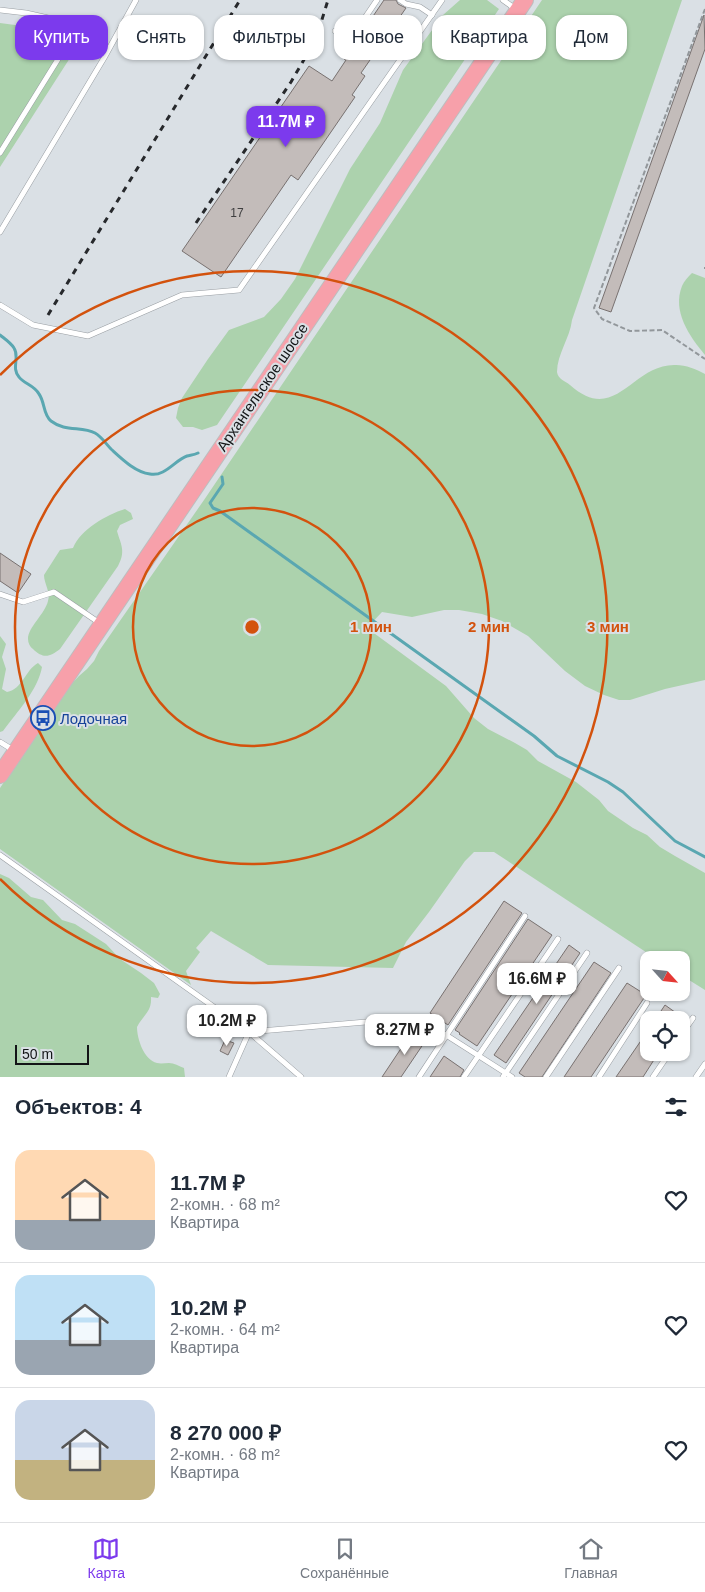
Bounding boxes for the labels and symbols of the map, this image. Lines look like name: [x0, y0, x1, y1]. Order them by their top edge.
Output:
pin: 11.7M ₽: [240, 106, 332, 148]
house number: 17: [230, 206, 244, 220]
street label: Архангельское шоссе: [213, 320, 311, 454]
centre of rings: [243, 618, 261, 636]
text: 1 мин: [350, 618, 392, 635]
text: 2 мин: [468, 618, 510, 635]
text: 3 мин: [587, 618, 629, 635]
bus stop icon: Лодочная: [30, 705, 56, 731]
place label: Лодочная: [60, 710, 127, 727]
north arrow: [640, 951, 690, 1001]
pin: 16.6M ₽: [491, 962, 583, 1005]
pin: 10.2M ₽: [181, 1004, 273, 1047]
pin: 8.27M ₽: [359, 1014, 451, 1056]
scale bar: [15, 1042, 89, 1065]

